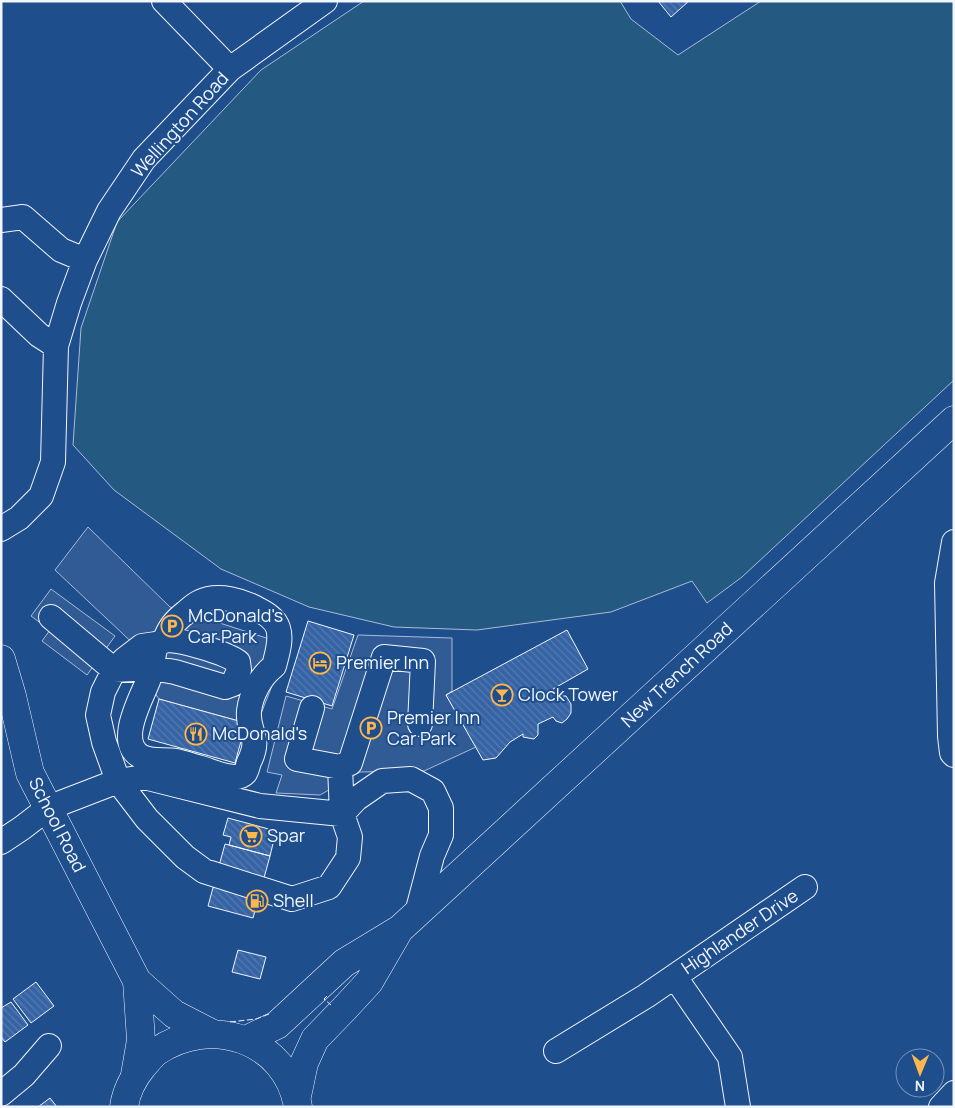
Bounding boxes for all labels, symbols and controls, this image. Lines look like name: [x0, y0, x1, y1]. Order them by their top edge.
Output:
street label: Wellington Road: [125, 66, 233, 182]
place label: McDonald's Car Park: [188, 603, 283, 648]
parking icon: McDonald's Car Park: [160, 614, 184, 638]
street label: New Trench Road: [616, 616, 737, 732]
place label: Premier Inn: [336, 650, 429, 674]
hotel icon: Premier Inn: [308, 651, 332, 675]
place label: Clock Tower: [518, 682, 619, 706]
bar icon: Clock Tower: [490, 683, 514, 707]
place label: Premier Inn Car Park: [387, 705, 480, 750]
parking icon: Premier Inn Car Park: [359, 716, 383, 740]
place label: McDonald's: [212, 721, 307, 745]
restaurant icon: McDonald's: [184, 722, 208, 746]
street label: School Road: [24, 773, 92, 876]
place label: Spar: [267, 823, 306, 847]
supermarket icon: Spar: [239, 824, 263, 848]
street label: Highlander Drive: [676, 883, 803, 979]
place label: Shell: [273, 888, 314, 912]
fuel station icon: Shell: [245, 889, 269, 913]
north arrow: [895, 1048, 945, 1098]
text: N: [915, 1077, 925, 1096]

